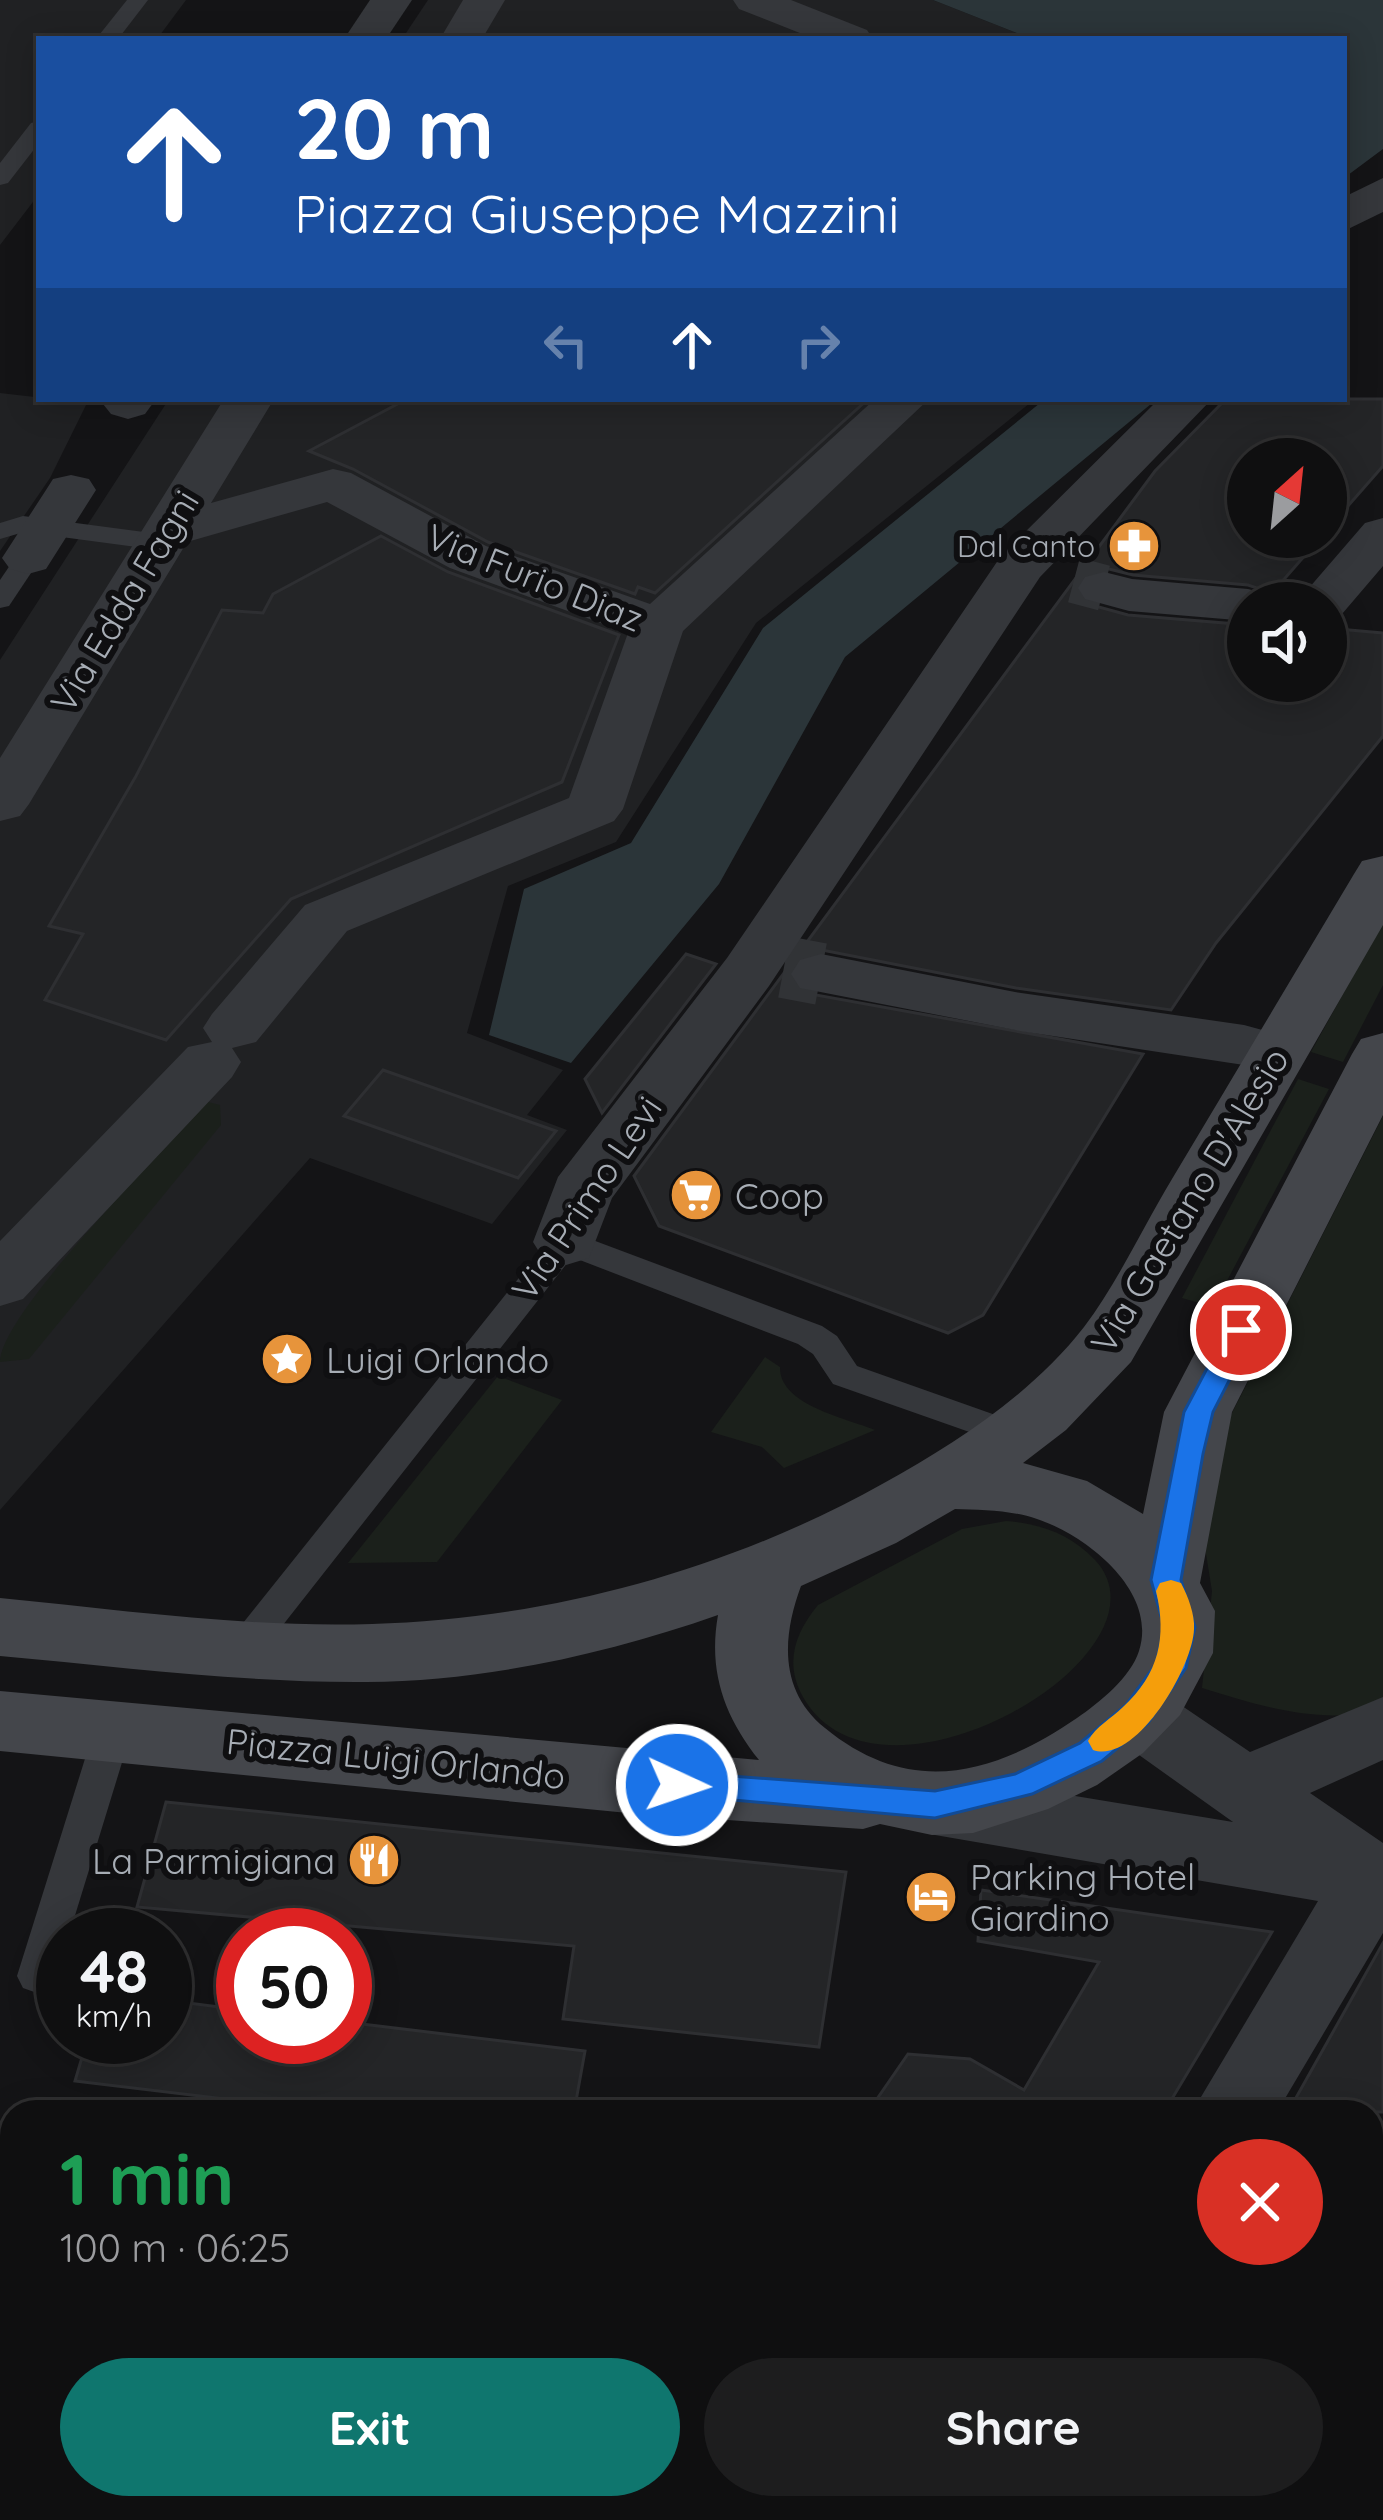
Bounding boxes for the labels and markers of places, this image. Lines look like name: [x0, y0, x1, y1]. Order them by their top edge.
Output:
pharmacy icon: Dal Canto: [1106, 518, 1162, 574]
place label: Dal Canto: [957, 527, 1095, 565]
supermarket icon: Coop: [668, 1167, 724, 1223]
place label: Coop: [735, 1173, 824, 1218]
pin: [1190, 1279, 1292, 1381]
place icon: Luigi Orlando: [259, 1331, 315, 1387]
place label: Luigi Orlando: [326, 1337, 549, 1382]
restaurant icon: La Parmigiana: [346, 1832, 402, 1888]
place label: La Parmigiana: [92, 1838, 335, 1883]
place label: Parking Hotel Giardino: [970, 1854, 1195, 1940]
hotel icon: Parking Hotel Giardino: [903, 1869, 959, 1925]

